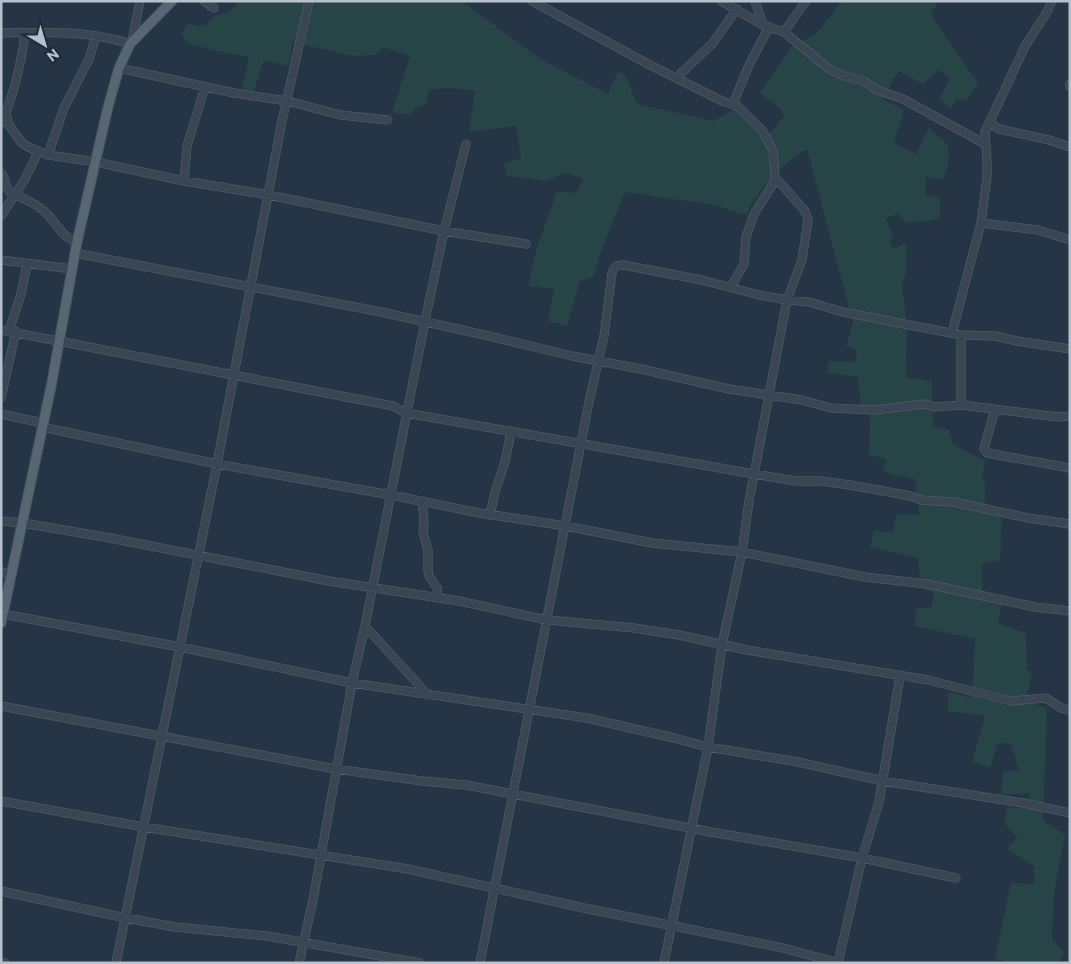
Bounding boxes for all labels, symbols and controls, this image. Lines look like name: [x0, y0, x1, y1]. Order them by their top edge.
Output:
north arrow: [20, 20, 70, 70]
text: N: [44, 46, 63, 66]

